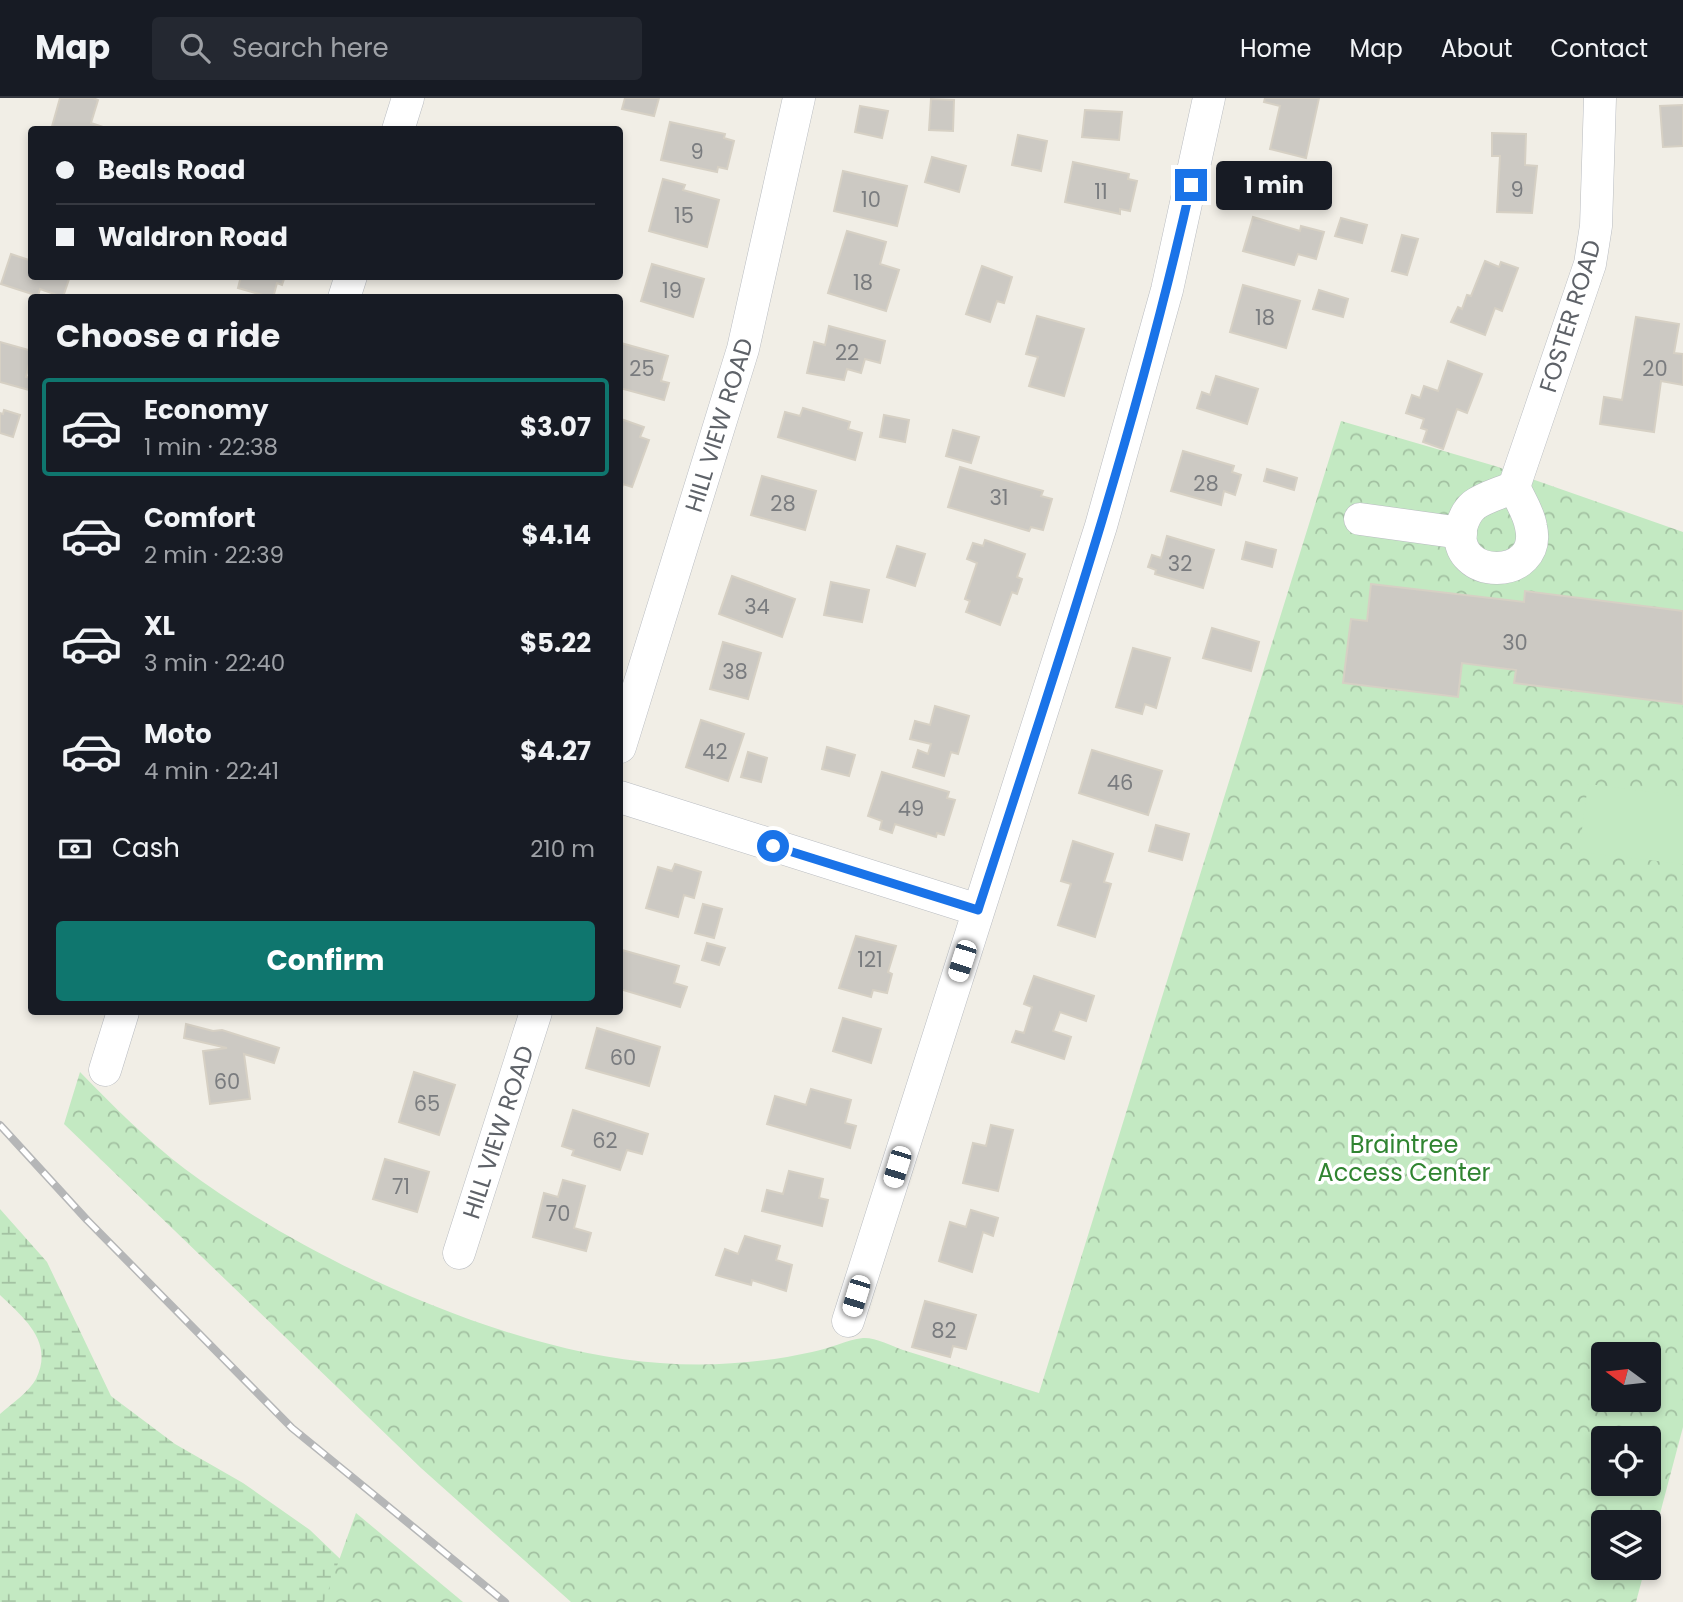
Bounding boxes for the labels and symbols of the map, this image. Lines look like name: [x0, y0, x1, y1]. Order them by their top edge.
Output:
house number: 9: [690, 137, 704, 166]
callout: 1 min: [1216, 160, 1331, 210]
route end: [1175, 169, 1207, 201]
house number: 9: [1510, 175, 1524, 204]
house number: 11: [1094, 177, 1108, 206]
house number: 10: [861, 185, 881, 214]
house number: 15: [674, 201, 694, 230]
street label: FOSTER ROAD: [1531, 236, 1609, 396]
house number: 18: [853, 268, 873, 297]
house number: 19: [662, 276, 682, 305]
house number: 18: [1255, 303, 1275, 332]
street label: HILL VIEW ROAD: [677, 334, 761, 516]
house number: 22: [835, 338, 859, 367]
house number: 25: [629, 354, 655, 383]
house number: 20: [1642, 354, 1668, 383]
house number: 28: [1193, 469, 1219, 498]
house number: 31: [989, 483, 1009, 512]
house number: 28: [770, 489, 796, 518]
house number: 32: [1168, 549, 1192, 578]
house number: 34: [744, 592, 770, 621]
house number: 30: [1502, 628, 1528, 657]
house number: 38: [722, 657, 748, 686]
house number: 42: [702, 737, 728, 766]
house number: 46: [1107, 768, 1133, 797]
house number: 49: [898, 794, 924, 823]
route start: [757, 830, 789, 862]
car: [946, 938, 979, 984]
house number: 121: [857, 945, 883, 974]
street label: HILL VIEW ROAD: [454, 1041, 542, 1223]
house number: 60: [610, 1043, 636, 1072]
house number: 60: [214, 1067, 240, 1096]
house number: 65: [414, 1089, 440, 1118]
house number: 62: [592, 1126, 618, 1155]
park label: Braintree Access Center: [1318, 1128, 1491, 1189]
car: [881, 1144, 914, 1190]
house number: 71: [392, 1172, 410, 1201]
house number: 70: [546, 1199, 570, 1228]
car: [840, 1273, 873, 1319]
house number: 82: [931, 1316, 957, 1345]
north arrow: [1591, 1342, 1661, 1412]

